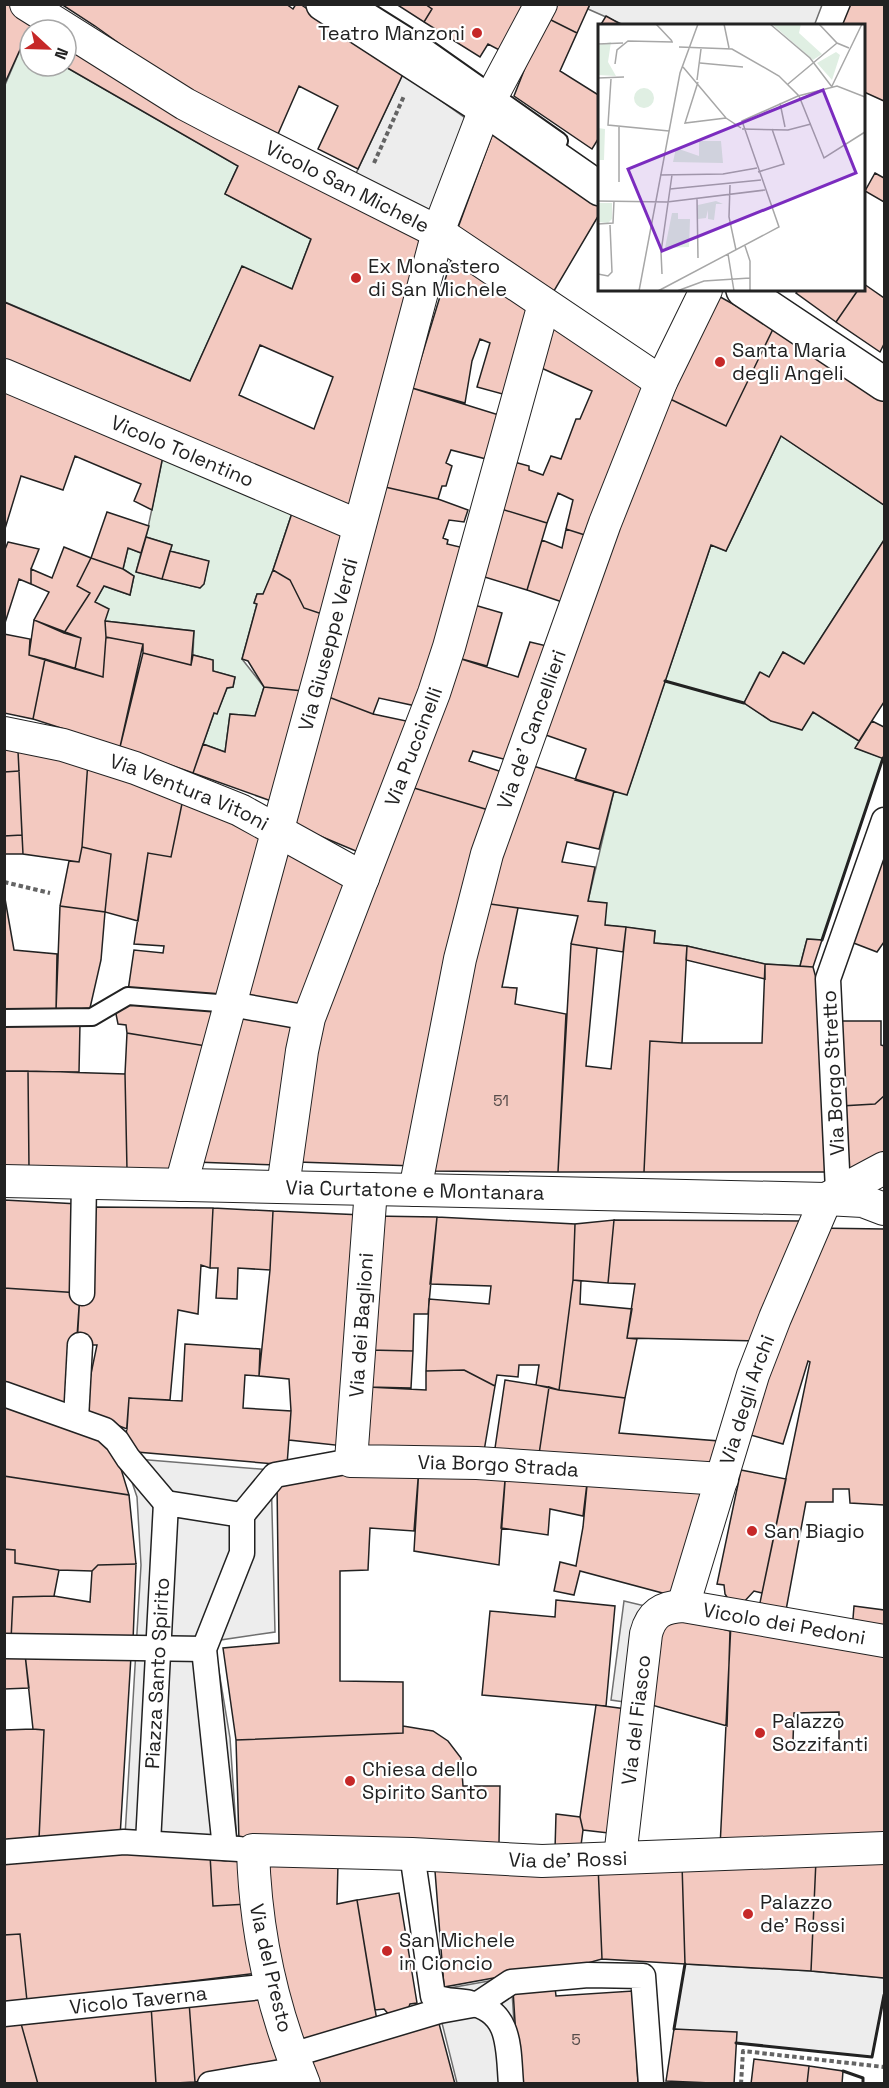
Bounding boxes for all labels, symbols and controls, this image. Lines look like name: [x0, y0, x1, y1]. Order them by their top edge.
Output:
north arrow: [18, 18, 78, 78]
place label: Teatro Manzoni: [318, 20, 465, 46]
inset map: [598, 24, 865, 291]
marker: Teatro Manzoni: [470, 26, 484, 40]
text: N: [50, 45, 73, 62]
street label: Vicolo San Michele: [261, 134, 434, 239]
place label: Ex Monastero di San Michele: [368, 253, 507, 302]
marker: Ex Monastero di San Michele: [349, 271, 363, 285]
place label: Santa Maria degli Angeli: [732, 337, 846, 386]
marker: Santa Maria degli Angeli: [713, 355, 727, 369]
street label: Vicolo Tolentino: [107, 409, 258, 493]
street label: Via Giuseppe Verdi: [292, 555, 364, 734]
street label: Via de' Cancellieri: [491, 646, 572, 813]
street label: Via Puccinelli: [379, 684, 448, 810]
street label: Via Ventura Vitoni: [107, 748, 273, 836]
street label: Via Borgo Stretto: [816, 990, 850, 1156]
house number: 51: [493, 1090, 509, 1111]
street label: Via Curtatone e Montanara: [285, 1174, 545, 1206]
street label: Via dei Baglioni: [343, 1252, 379, 1398]
street label: Via degli Archi: [714, 1331, 780, 1468]
street label: Via Borgo Strada: [417, 1449, 580, 1483]
place label: San Biagio: [764, 1518, 865, 1544]
marker: San Biagio: [745, 1524, 759, 1538]
street label: Piazza Santo Spirito: [139, 1577, 175, 1770]
street label: Vicolo dei Pedoni: [701, 1597, 868, 1651]
street label: Via del Fiasco: [615, 1653, 656, 1786]
place label: Palazzo Sozzifanti: [772, 1708, 868, 1757]
marker: Palazzo Sozzifanti: [753, 1726, 767, 1740]
place label: Chiesa dello Spirito Santo: [362, 1756, 488, 1805]
marker: Chiesa dello Spirito Santo: [343, 1774, 357, 1788]
street label: Via de' Rossi: [508, 1845, 628, 1874]
place label: Palazzo de' Rossi: [760, 1889, 845, 1938]
street label: Via del Presto: [244, 1901, 298, 2035]
marker: Palazzo de' Rossi: [741, 1907, 755, 1921]
place label: San Michele in Cioncio: [399, 1927, 515, 1976]
marker: San Michele in Cioncio: [380, 1944, 394, 1958]
street label: Vicolo Taverna: [68, 1980, 208, 2020]
house number: 5: [571, 2029, 581, 2050]

